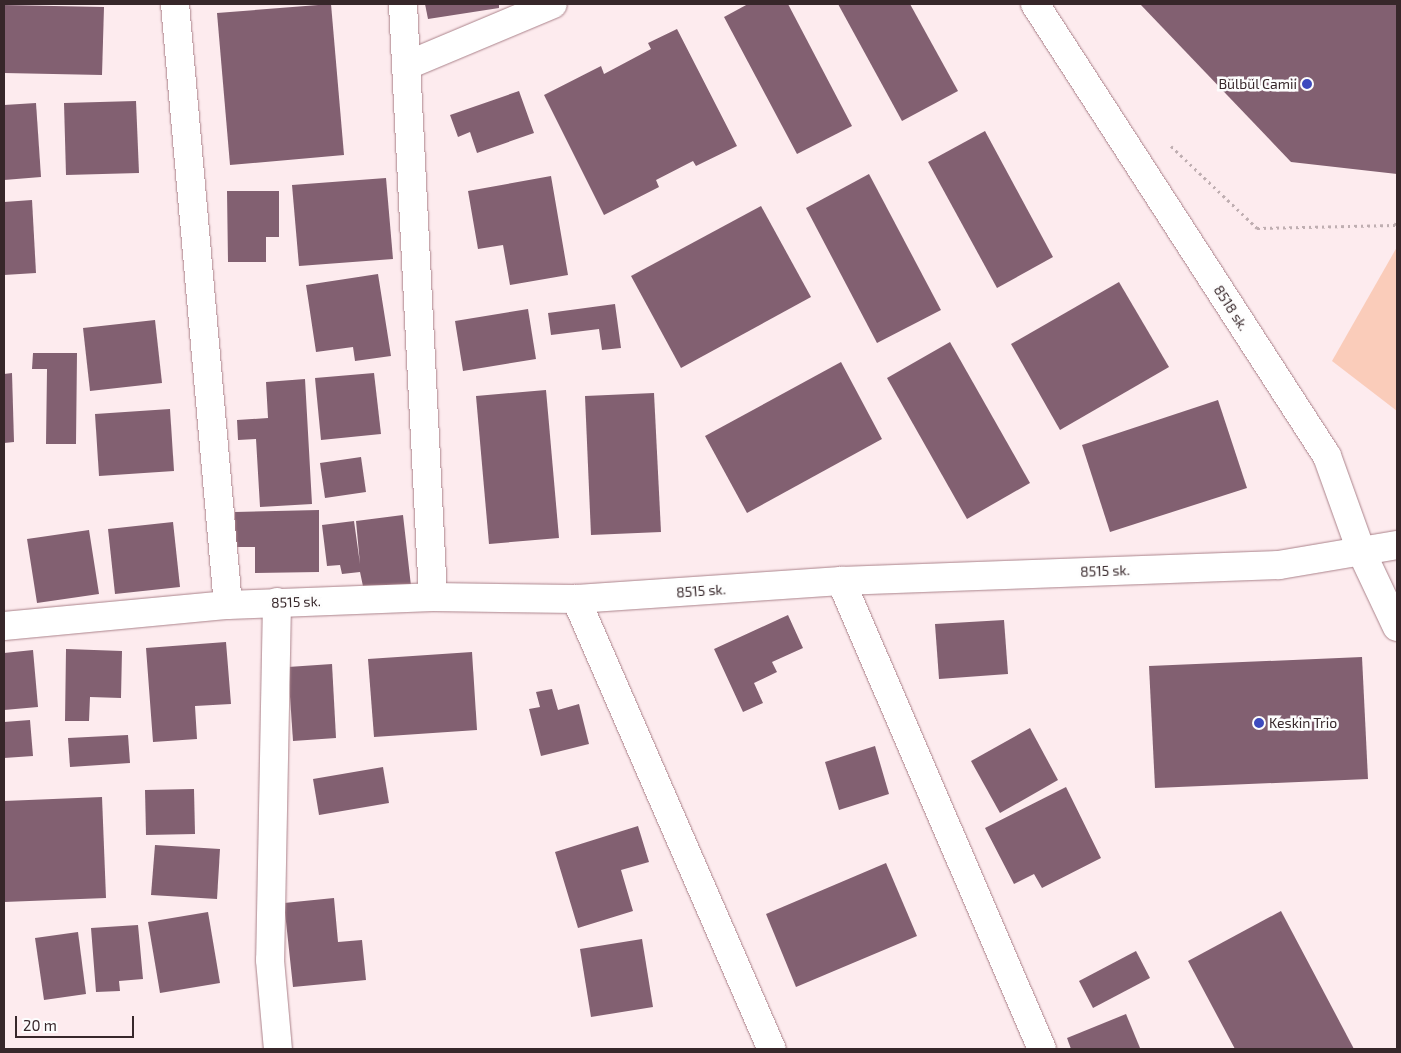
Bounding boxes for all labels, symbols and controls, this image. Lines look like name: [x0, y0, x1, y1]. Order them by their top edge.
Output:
place label: Bülbül Camii: [1218, 76, 1297, 92]
marker: Bülbül Camii: [1301, 78, 1313, 90]
street label: 8518 sk.: [1210, 282, 1252, 334]
street label: 8515 sk.: [1080, 562, 1130, 580]
street label: 8515 sk.: [676, 581, 726, 601]
street label: 8515 sk.: [271, 593, 321, 611]
place label: Keskin Trio: [1269, 715, 1337, 731]
marker: Keskin Trio: [1253, 717, 1265, 729]
scale bar: [18, 1006, 136, 1038]
text: 20 m: [23, 1016, 57, 1034]

